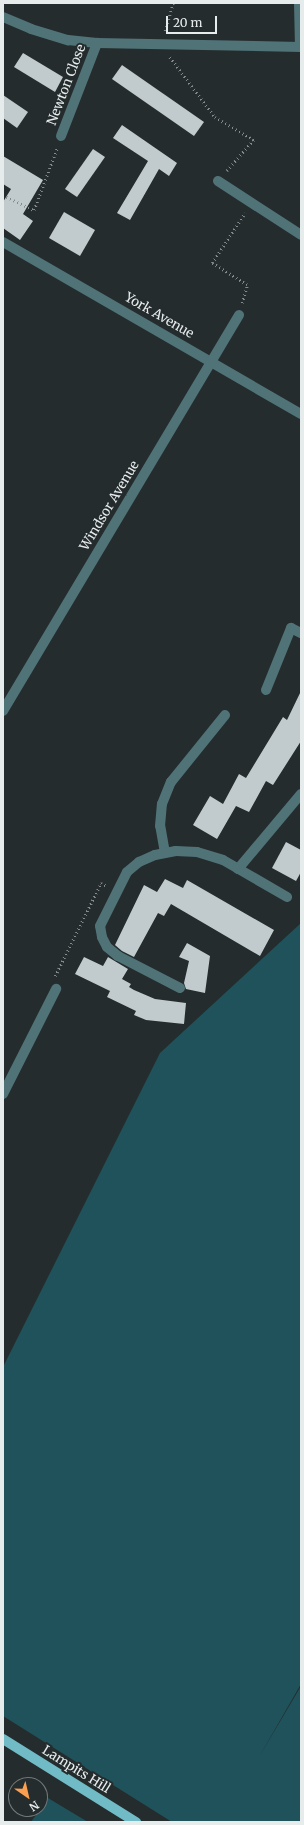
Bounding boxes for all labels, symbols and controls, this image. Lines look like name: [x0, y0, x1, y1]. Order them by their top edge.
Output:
scale bar: [168, 8, 219, 34]
text: 20 m: [173, 15, 202, 30]
street label: Newton Close: [44, 42, 90, 128]
street label: York Avenue: [122, 290, 196, 342]
street label: Windsor Avenue: [77, 458, 143, 554]
street label: Lampits Hill: [39, 1743, 113, 1797]
north arrow: [8, 1777, 48, 1817]
text: N: [27, 1798, 42, 1814]

